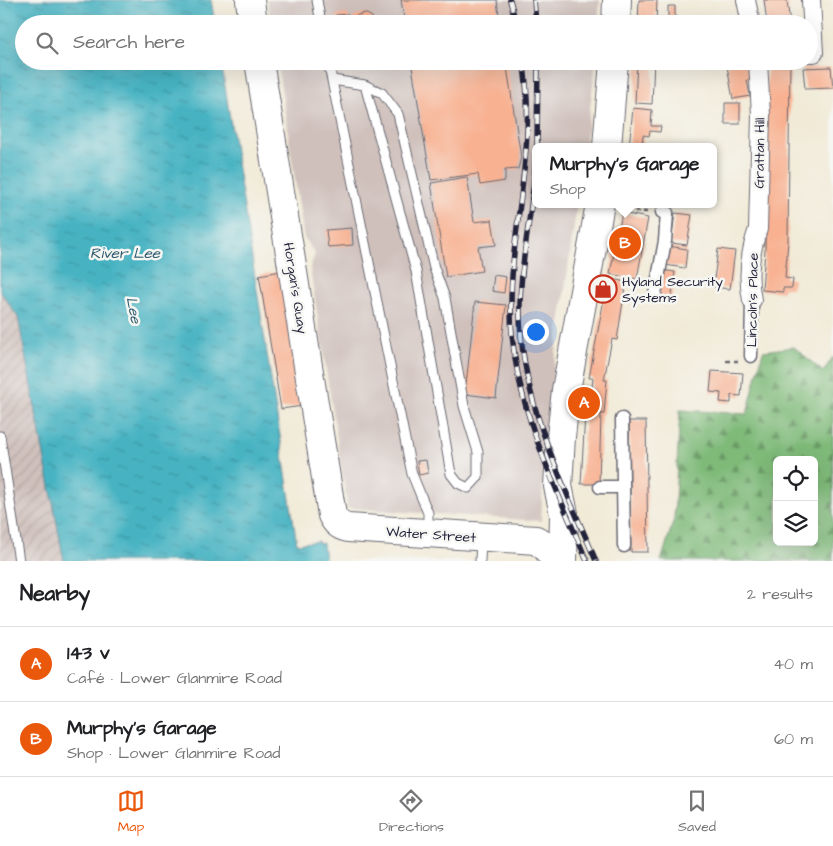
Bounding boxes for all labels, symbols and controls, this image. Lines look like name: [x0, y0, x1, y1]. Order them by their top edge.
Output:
search box: [15, 15, 818, 70]
icon: search: [33, 29, 61, 57]
text: Search here: [73, 29, 185, 56]
street label: Grattan Hill: [749, 118, 771, 188]
popup: [532, 143, 717, 208]
text: Murphy's Garage: [550, 151, 699, 178]
text: Shop: [550, 178, 586, 200]
pin: B: [609, 224, 641, 262]
street label: Horgan's Quay: [278, 241, 312, 336]
water label: River Lee: [90, 243, 161, 264]
street label: Lincoln's Place: [742, 252, 764, 347]
place label: Hyland Security Systems: [622, 272, 723, 308]
shop icon: Hyland Security Systems: [588, 274, 618, 304]
water label: Lee: [121, 295, 147, 326]
your location: [523, 319, 549, 345]
pin: A: [568, 384, 600, 422]
map controls: [773, 456, 818, 546]
button: locate: [773, 456, 818, 501]
button: layers: [773, 501, 818, 546]
street label: Water Street: [385, 522, 477, 548]
text: Nearby: [20, 579, 90, 608]
text: 2 results: [747, 583, 813, 605]
text: 143 v: [67, 640, 110, 667]
text: A: [31, 653, 41, 675]
text: 40 m: [773, 653, 813, 675]
text: Café · Lower Glanmire Road: [67, 667, 282, 689]
text: Murphy's Garage: [67, 715, 217, 742]
text: B: [30, 728, 42, 750]
text: 60 m: [774, 728, 813, 750]
text: Shop · Lower Glanmire Road: [67, 742, 280, 764]
tab: Map: [117, 787, 145, 837]
tab: Directions: [379, 787, 444, 837]
tab: Saved: [678, 787, 716, 837]

